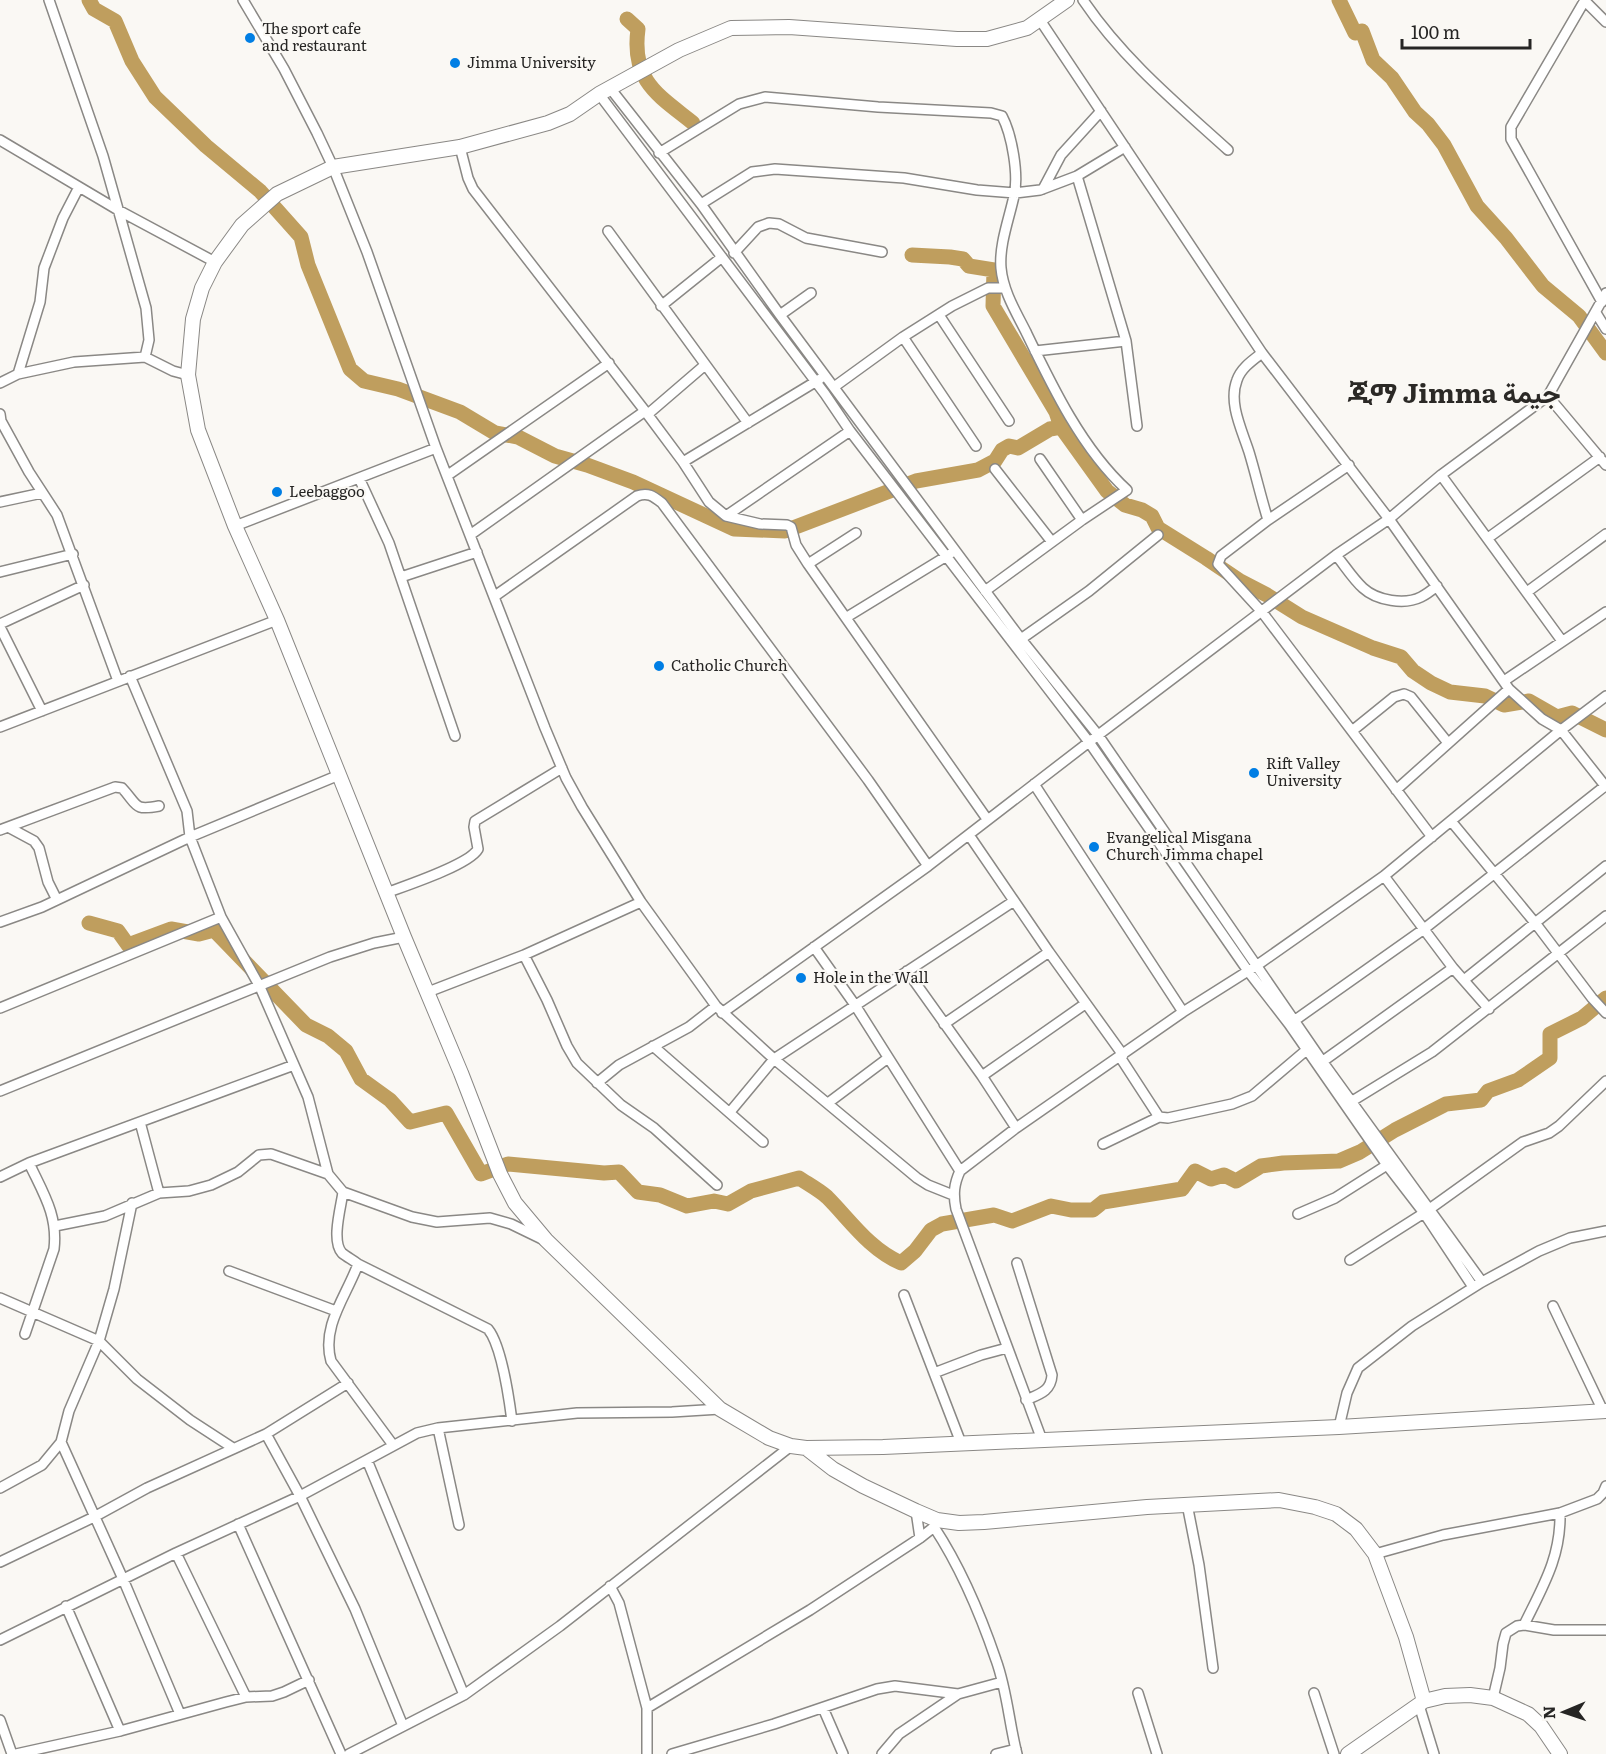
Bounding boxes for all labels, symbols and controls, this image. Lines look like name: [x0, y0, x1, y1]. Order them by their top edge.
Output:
scale bar: [1402, 12, 1530, 50]
place label: The sport cafe and restaurant: [262, 16, 367, 56]
text: 100 m: [1411, 18, 1460, 45]
marker: The sport cafe and restaurant: [243, 31, 257, 45]
place label: Jimma University: [467, 50, 596, 73]
marker: Jimma University: [448, 56, 462, 70]
district label: ጂማ Jimma جيمة: [1347, 371, 1561, 411]
place label: Leebaggoo: [289, 479, 365, 502]
marker: Leebaggoo: [270, 485, 284, 499]
place label: Catholic Church: [671, 653, 788, 676]
marker: Catholic Church: [652, 659, 666, 673]
place label: Rift Valley University: [1266, 751, 1342, 791]
marker: Rift Valley University: [1247, 766, 1261, 780]
place label: Evangelical Misgana Church Jimma chapel: [1106, 825, 1263, 865]
marker: Evangelical Misgana Church Jimma chapel: [1087, 840, 1101, 854]
place label: Hole in the Wall: [813, 965, 929, 988]
marker: Hole in the Wall: [794, 971, 808, 985]
north arrow: [1534, 1682, 1594, 1742]
text: N: [1536, 1705, 1560, 1720]

